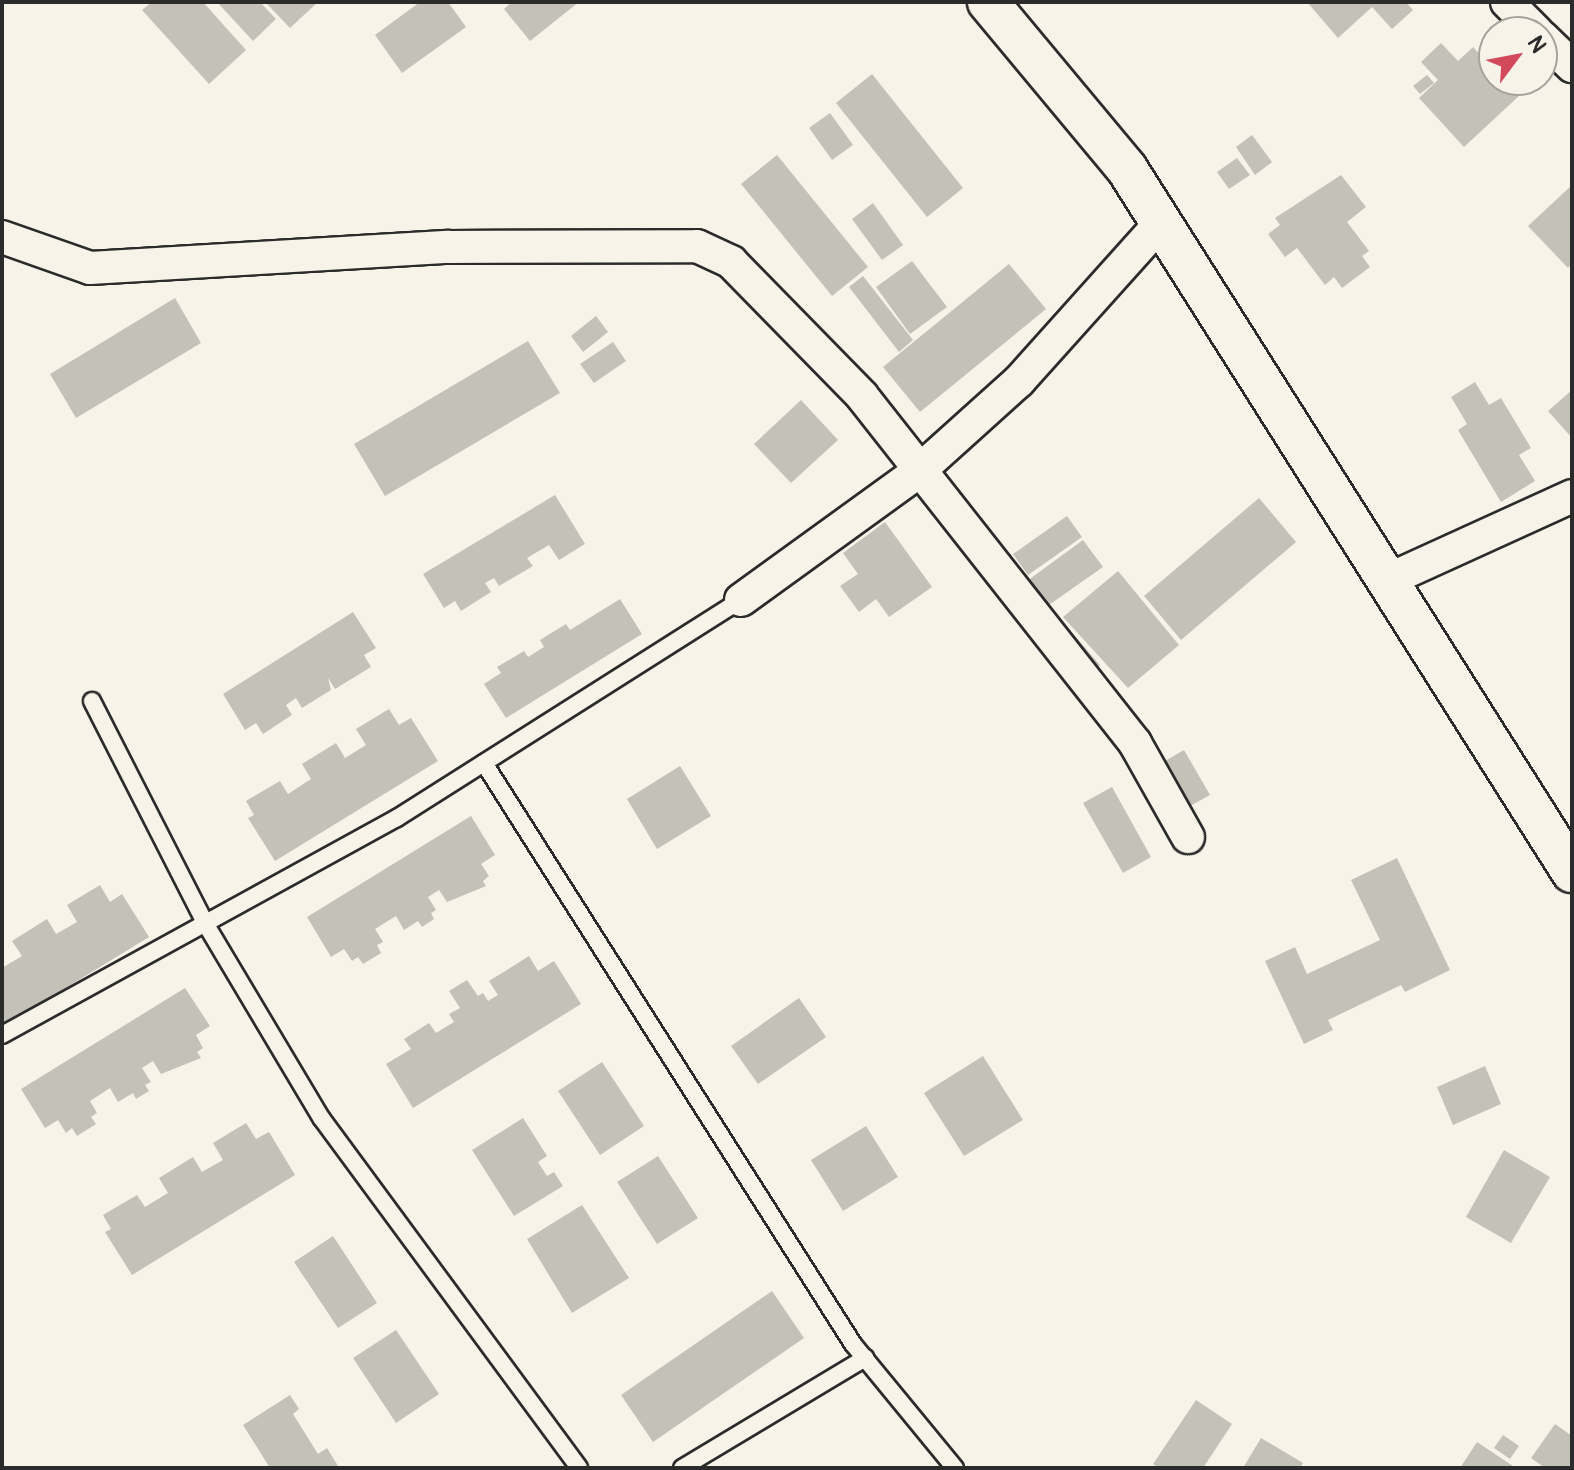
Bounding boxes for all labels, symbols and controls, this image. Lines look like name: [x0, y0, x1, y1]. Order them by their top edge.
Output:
north arrow: [1478, 16, 1558, 96]
text: N: [1521, 31, 1552, 58]

